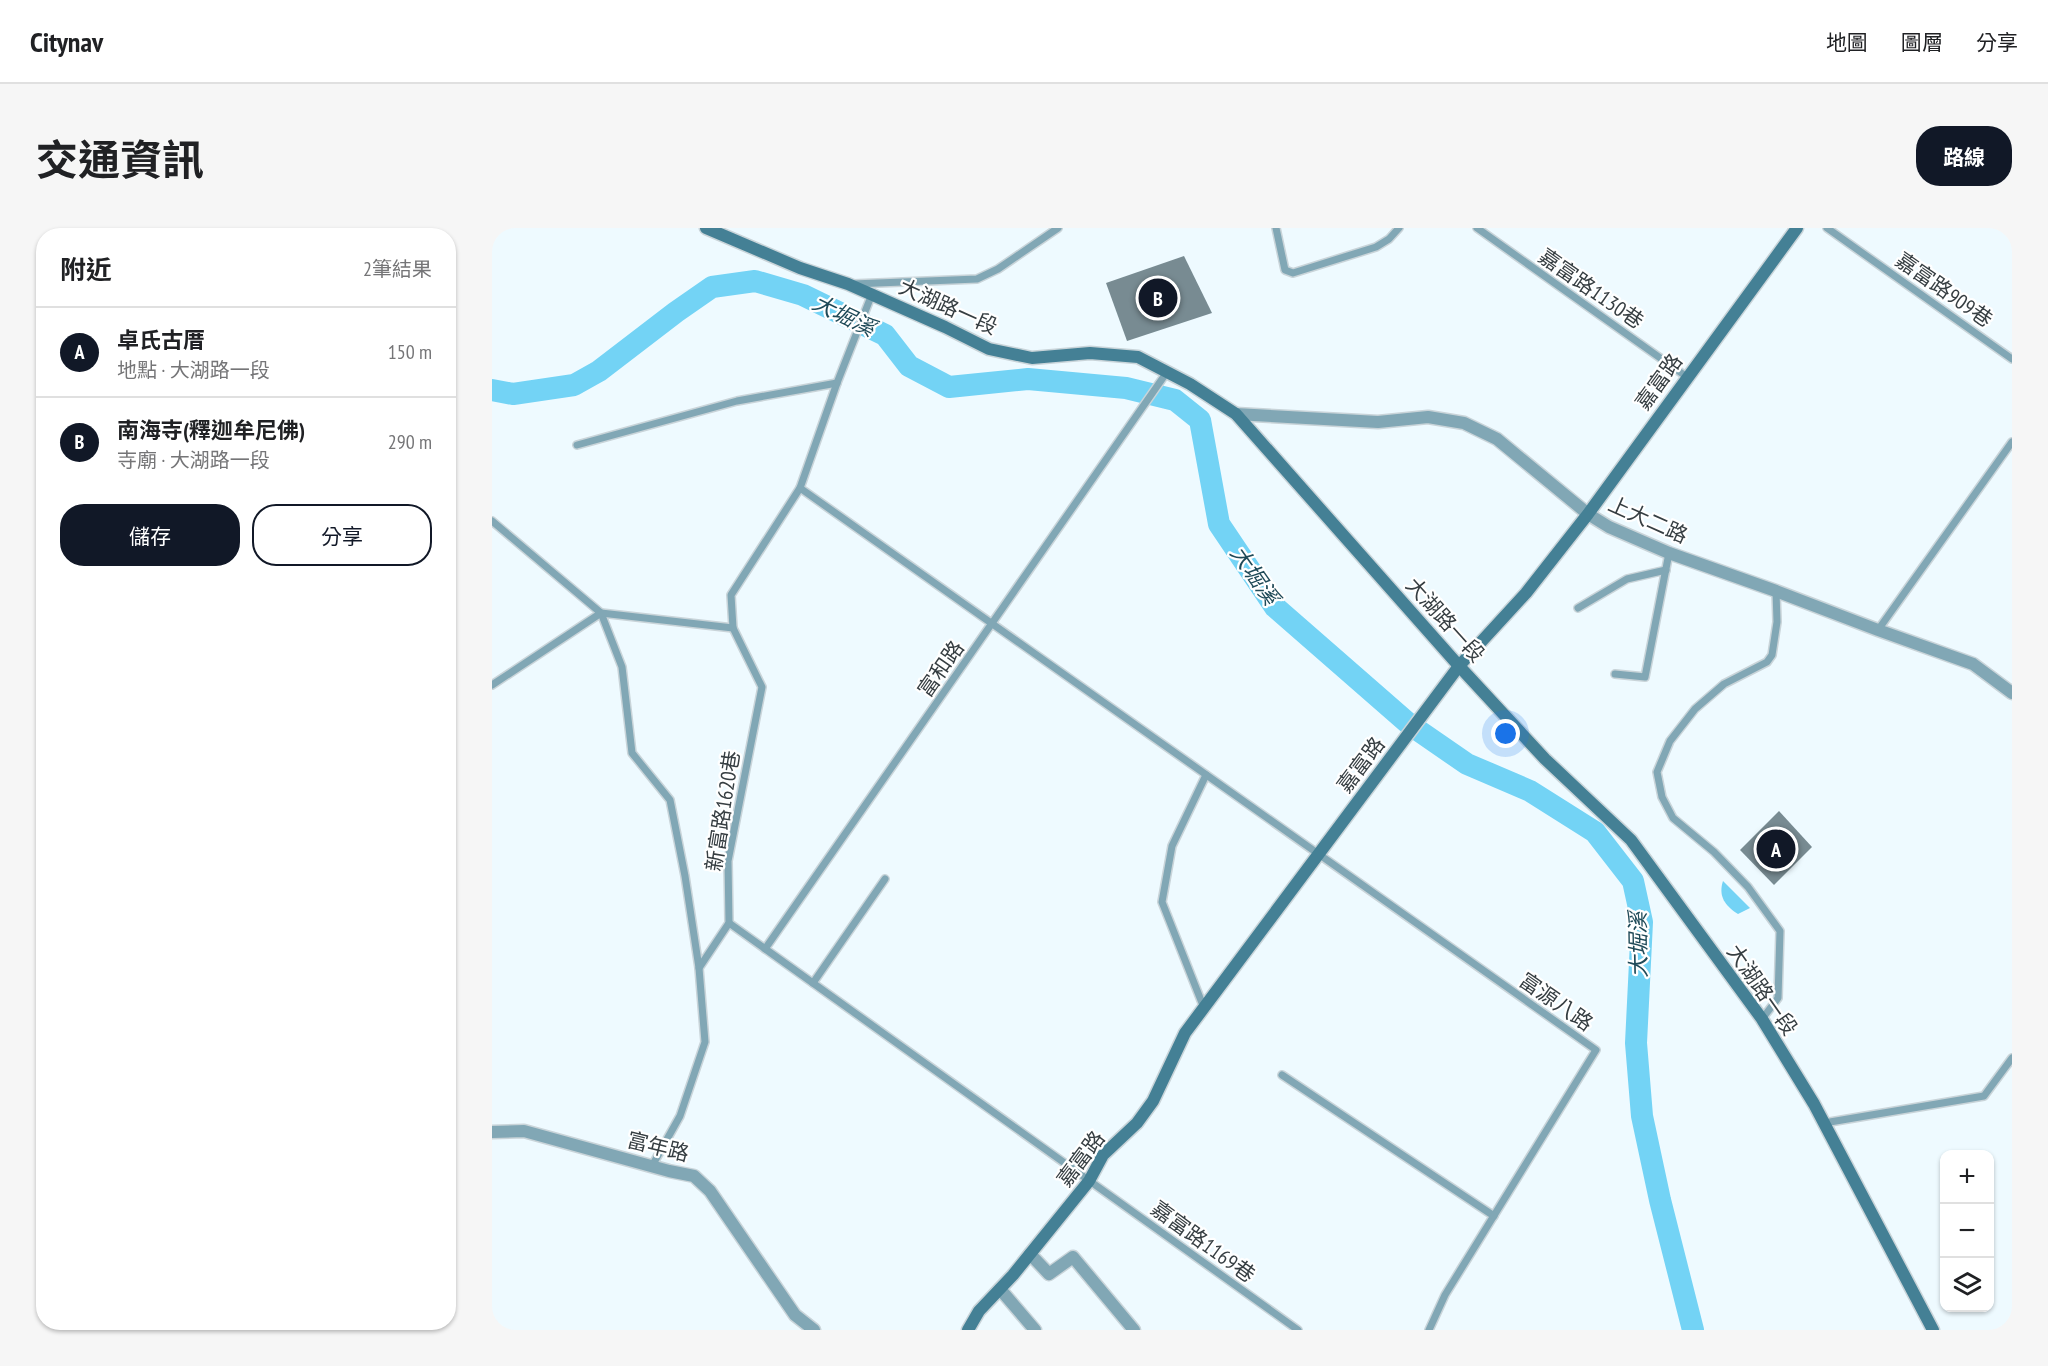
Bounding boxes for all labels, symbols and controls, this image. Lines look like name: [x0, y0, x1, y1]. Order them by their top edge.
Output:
text: Citynav: [30, 23, 103, 60]
text: 地圖: [1826, 29, 1868, 56]
text: 圖層: [1901, 29, 1943, 56]
text: 分享: [1976, 29, 2018, 56]
button: 路線: [1916, 126, 2012, 186]
text: 交通資訊: [36, 132, 204, 187]
street label: 嘉富路1130巷: [1534, 243, 1649, 335]
street label: 嘉富路909巷: [1891, 246, 1998, 333]
text: 附近: [60, 253, 112, 286]
text: 2筆結果: [363, 256, 432, 282]
street label: 大湖路一段: [895, 273, 1002, 340]
pin: B: [1138, 276, 1178, 320]
water label: 大堀溪: [808, 288, 882, 343]
text: 卓氏古厝: [117, 326, 205, 354]
text: A: [74, 339, 85, 365]
text: 150 m: [388, 339, 432, 365]
street label: 嘉富路: [1629, 348, 1688, 415]
text: 地點 · 大湖路一段: [117, 357, 270, 383]
text: 南海寺(釋迦牟尼佛): [117, 416, 305, 444]
text: B: [75, 429, 84, 455]
text: 290 m: [388, 429, 432, 455]
text: 寺廟 · 大湖路一段: [117, 447, 270, 473]
street label: 上大二路: [1604, 490, 1692, 549]
button: 儲存: [60, 504, 240, 566]
button: 分享: [252, 504, 432, 566]
water label: 大堀溪: [1225, 540, 1287, 613]
street label: 大湖路一段: [1400, 572, 1491, 668]
street label: 富和路: [911, 635, 970, 702]
your location: [1491, 719, 1520, 748]
street label: 嘉富路: [1331, 731, 1390, 798]
street label: 新富路1620巷: [700, 749, 745, 873]
pin: A: [1756, 826, 1796, 872]
water label: 大堀溪: [1623, 909, 1653, 978]
street label: 大湖路一段: [1721, 939, 1804, 1040]
street label: 富源八路: [1514, 966, 1598, 1037]
street label: 嘉富路: [1051, 1125, 1110, 1192]
street label: 富年路: [624, 1126, 692, 1167]
map controls: [1940, 1150, 1994, 1312]
button: +: [1940, 1150, 1994, 1204]
street label: 嘉富路1169巷: [1146, 1195, 1261, 1288]
button: −: [1940, 1204, 1994, 1258]
button: layers: [1940, 1258, 1994, 1312]

